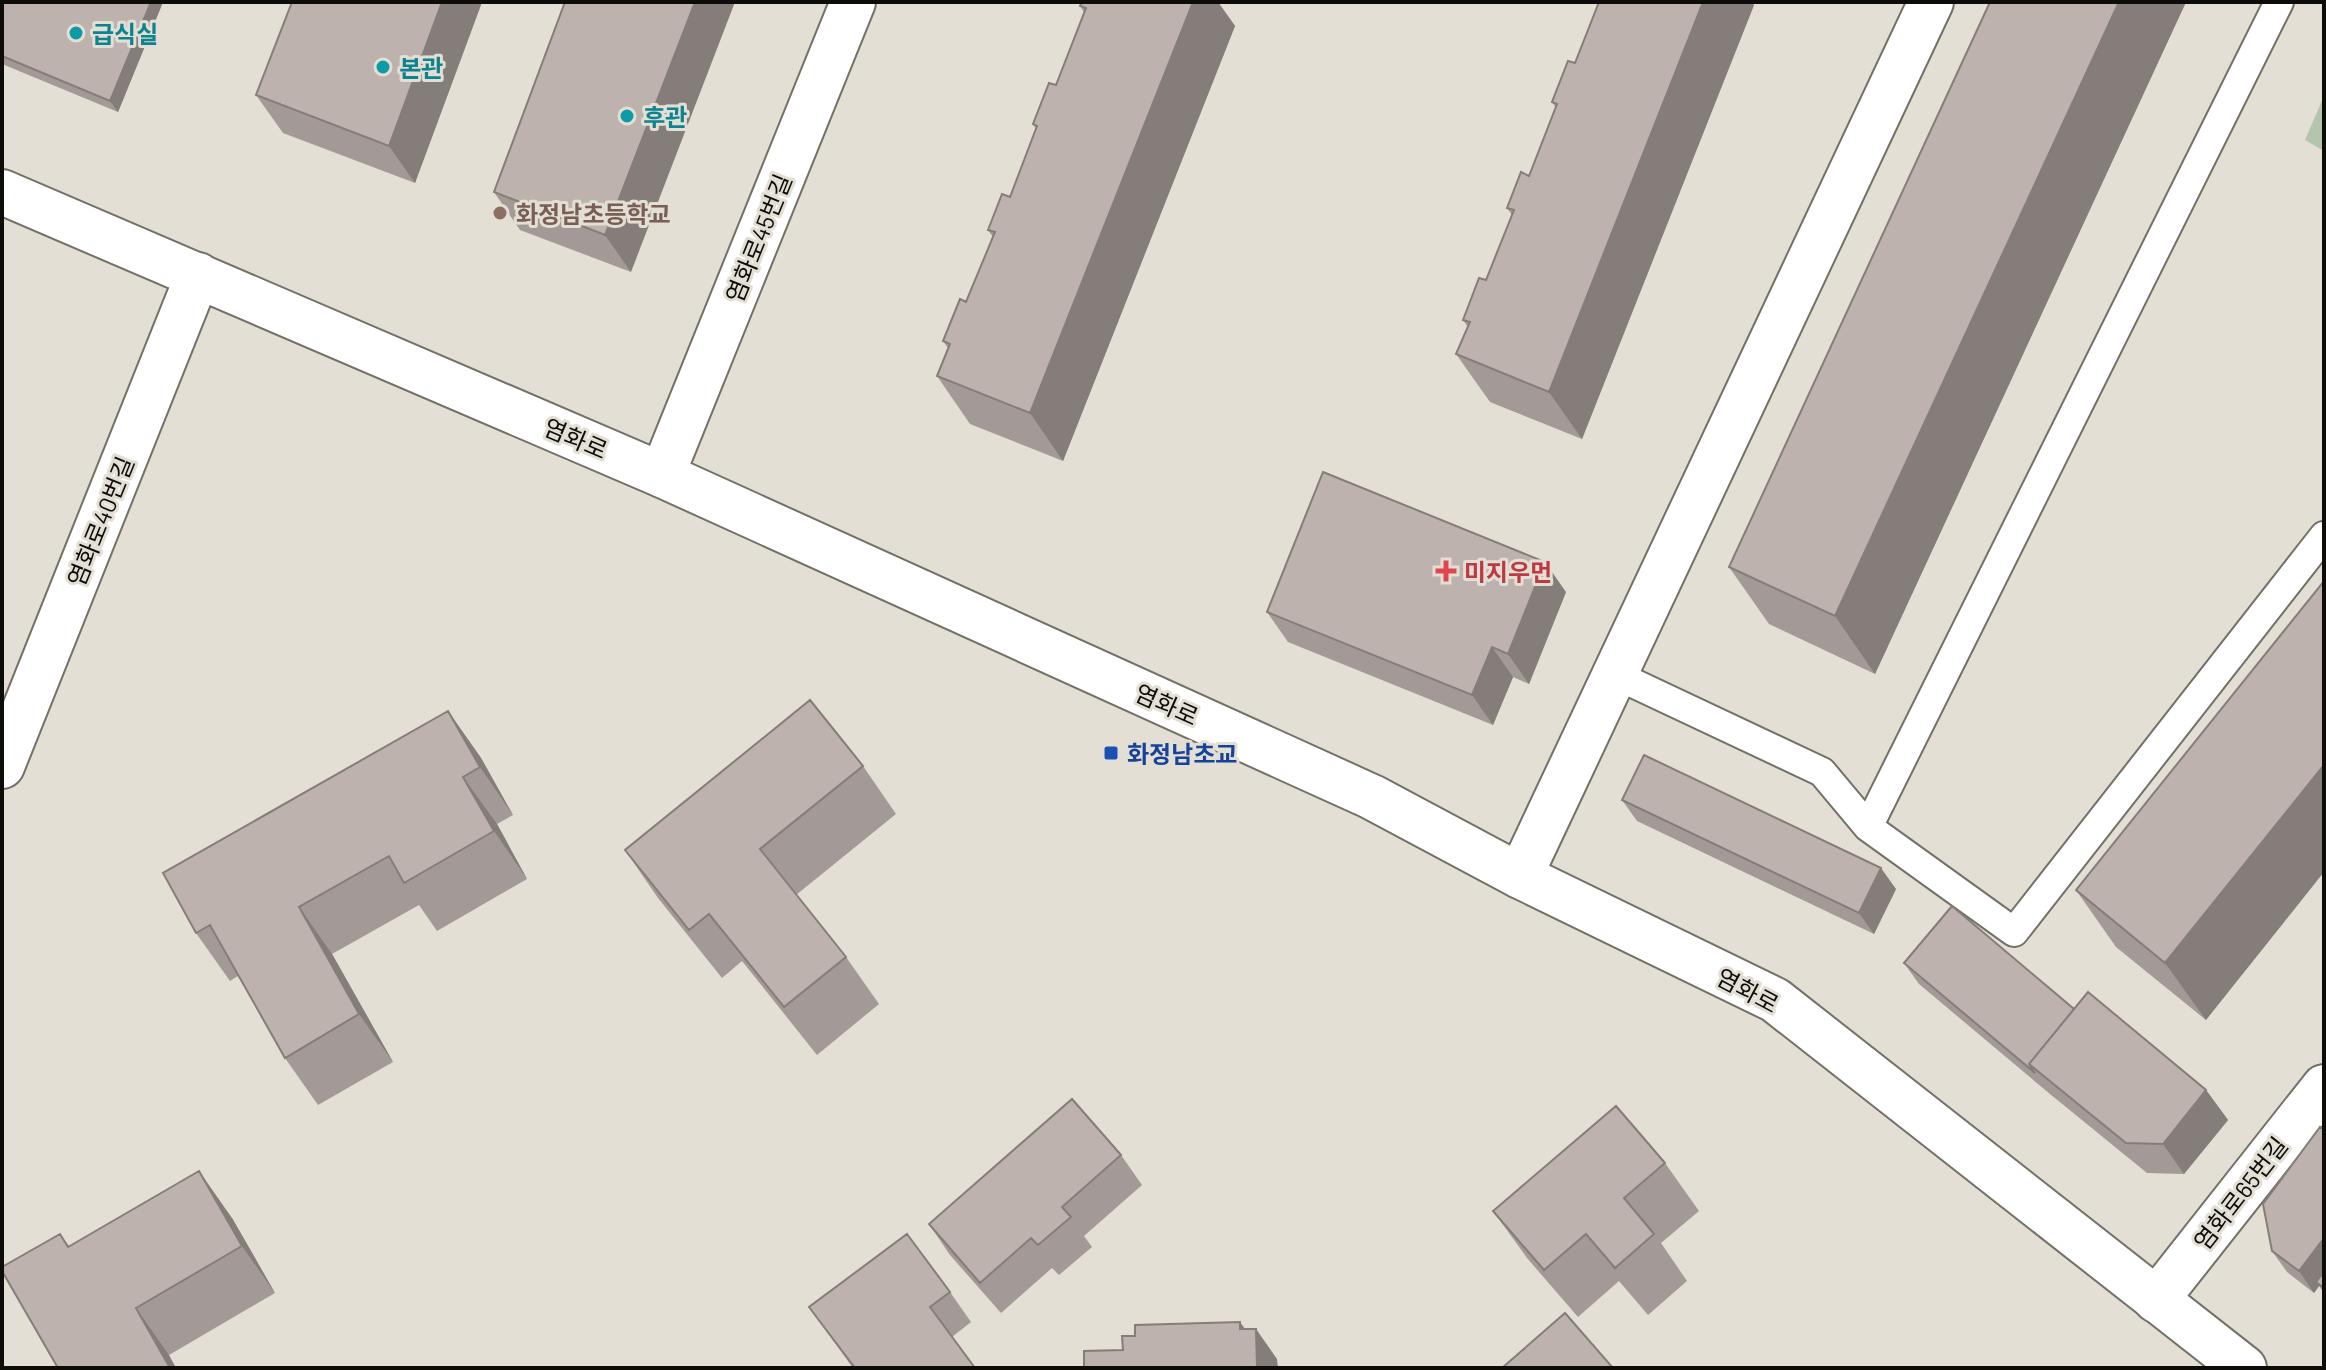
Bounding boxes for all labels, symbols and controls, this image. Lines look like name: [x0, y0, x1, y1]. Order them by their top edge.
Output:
place label: 급식실: [92, 19, 158, 48]
marker: 급식실: [67, 24, 85, 42]
place label: 본관: [399, 53, 443, 82]
marker: 본관: [374, 58, 392, 76]
place label: 후관: [643, 102, 687, 131]
marker: 후관: [618, 107, 636, 125]
street label: 염화로45번길: [719, 170, 797, 306]
place label: 화정남초등학교: [516, 199, 671, 228]
marker: 화정남초등학교: [491, 204, 509, 222]
street label: 염화로: [540, 412, 612, 464]
street label: 염화로40번길: [61, 452, 139, 590]
place label: 미지우먼: [1464, 557, 1552, 586]
marker: 미지우먼: [1435, 560, 1457, 582]
street label: 염화로: [1131, 677, 1203, 731]
place label: 화정남초교: [1127, 739, 1237, 768]
marker: 화정남초교: [1102, 744, 1120, 762]
street label: 염화로: [1712, 962, 1784, 1018]
street label: 염화로65번길: [2187, 1131, 2293, 1255]

